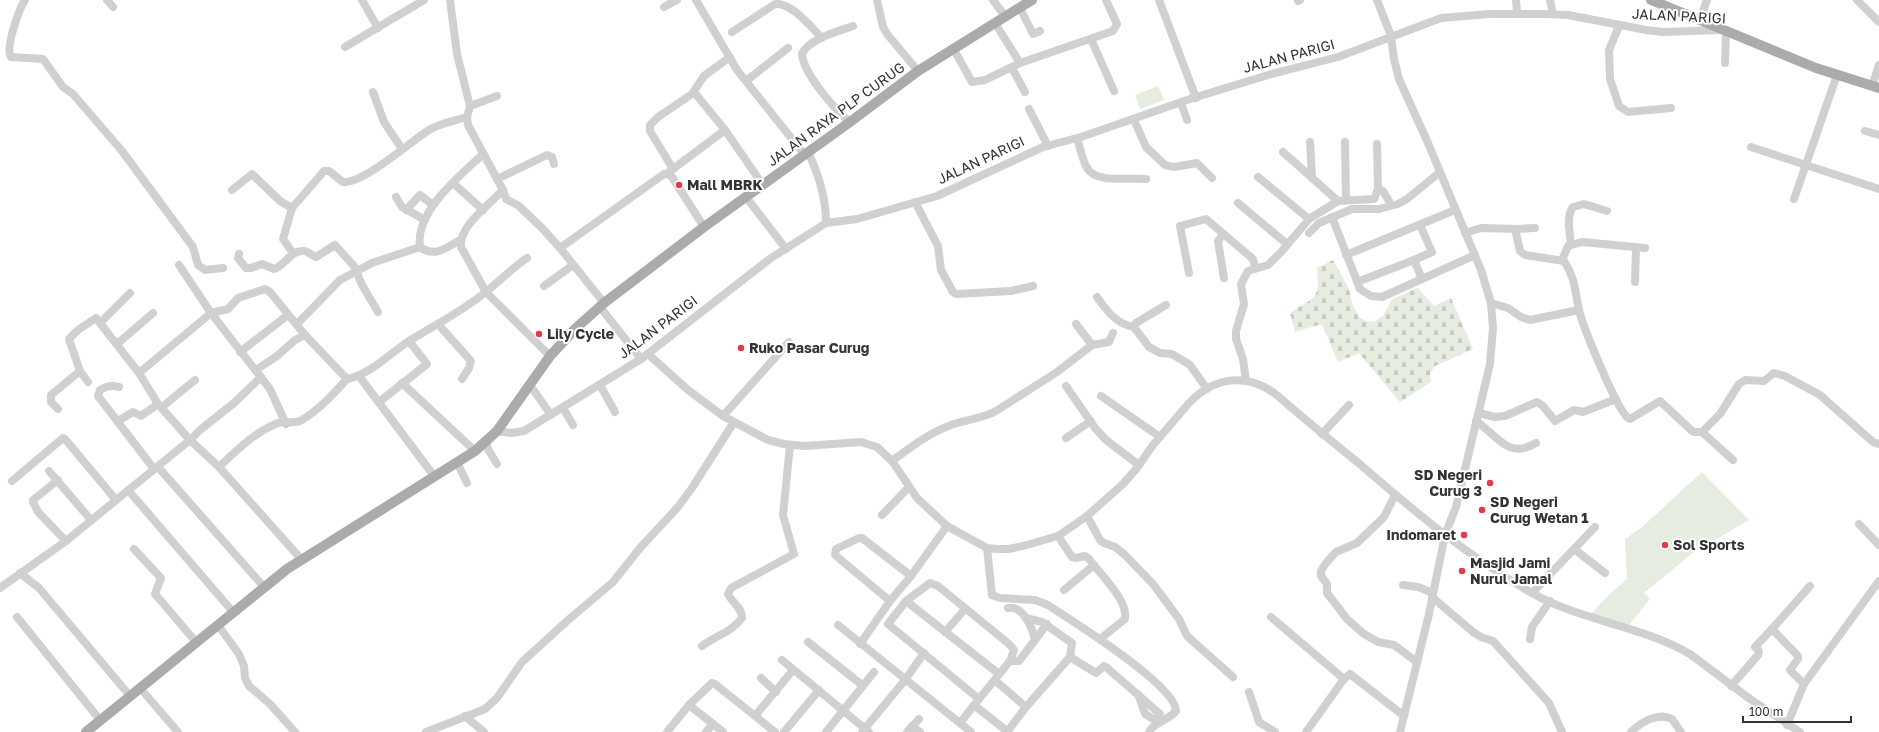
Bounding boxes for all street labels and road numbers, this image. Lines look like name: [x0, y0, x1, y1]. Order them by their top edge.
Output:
street label: JALAN PARIGI: [1632, 5, 1727, 26]
street label: JALAN PARIGI: [1241, 35, 1337, 76]
street label: JALAN RAYA PLP CURUG: [764, 58, 908, 169]
street label: JALAN PARIGI: [934, 132, 1027, 187]
street label: JALAN PARIGI: [615, 291, 700, 362]

